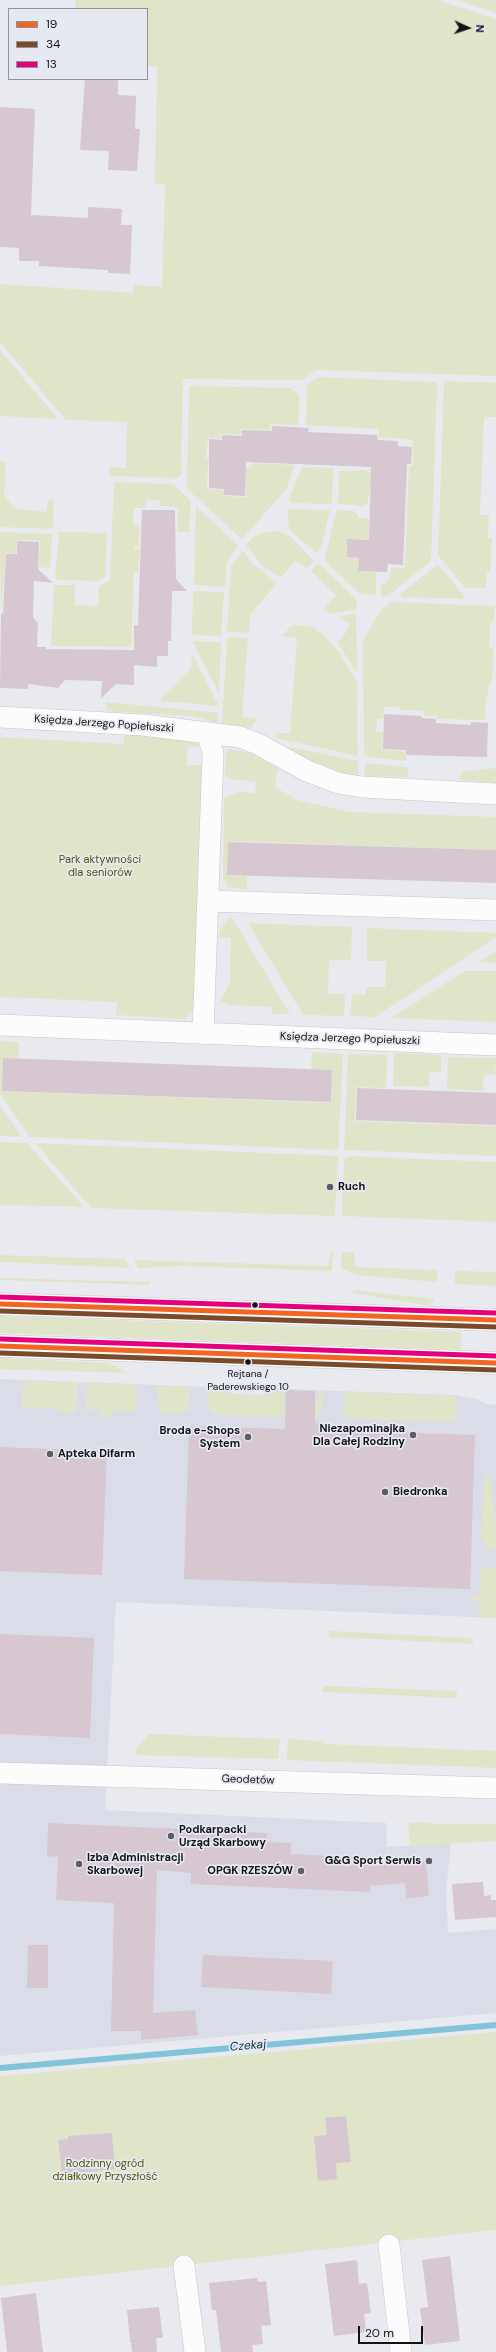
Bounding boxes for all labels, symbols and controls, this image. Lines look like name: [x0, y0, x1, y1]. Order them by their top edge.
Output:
legend: [8, 8, 148, 80]
north arrow: [448, 8, 488, 48]
text: 19: [46, 16, 57, 32]
text: N: [473, 24, 487, 33]
text: 34: [46, 36, 60, 52]
text: 13: [46, 56, 57, 72]
street label: Księdza Jerzego Popiełuszki: [34, 713, 174, 735]
park label: Park aktywności dla seniorów: [59, 853, 141, 879]
street label: Księdza Jerzego Popiełuszki: [280, 1030, 420, 1048]
place label: Ruch: [338, 1180, 365, 1194]
marker: Ruch: [325, 1182, 335, 1192]
unlabelled marker: [250, 1300, 260, 1310]
marker: Rejtana / Paderewskiego 10: [243, 1357, 253, 1367]
place label: Rejtana / Paderewskiego 10: [207, 1368, 289, 1392]
place label: Niezapominajka Dla Całej Rodziny: [313, 1422, 405, 1448]
place label: Broda e-Shops System: [159, 1424, 240, 1450]
marker: Niezapominajka Dla Całej Rodziny: [408, 1430, 418, 1440]
marker: Broda e-Shops System: [243, 1432, 253, 1442]
place label: Apteka Difarm: [58, 1447, 135, 1461]
marker: Apteka Difarm: [45, 1449, 55, 1459]
place label: Biedronka: [393, 1485, 447, 1499]
marker: Biedronka: [380, 1487, 390, 1497]
street label: Geodetów: [221, 1772, 275, 1788]
place label: Podkarpacki Urząd Skarbowy: [179, 1823, 266, 1849]
marker: Podkarpacki Urząd Skarbowy: [166, 1831, 176, 1841]
place label: Izba Administracji Skarbowej: [87, 1851, 184, 1877]
place label: G&G Sport Serwis: [325, 1854, 421, 1868]
marker: G&G Sport Serwis: [424, 1856, 434, 1866]
marker: Izba Administracji Skarbowej: [74, 1859, 84, 1869]
place label: OPGK RZESZÓW: [207, 1864, 293, 1878]
marker: OPGK RZESZÓW: [296, 1866, 306, 1876]
water label: Czekaj: [229, 2037, 267, 2055]
park label: Rodzinny ogród działkowy Przyszłość: [52, 2157, 158, 2183]
scale bar: [360, 2318, 425, 2344]
text: 20 m: [365, 2325, 394, 2341]

